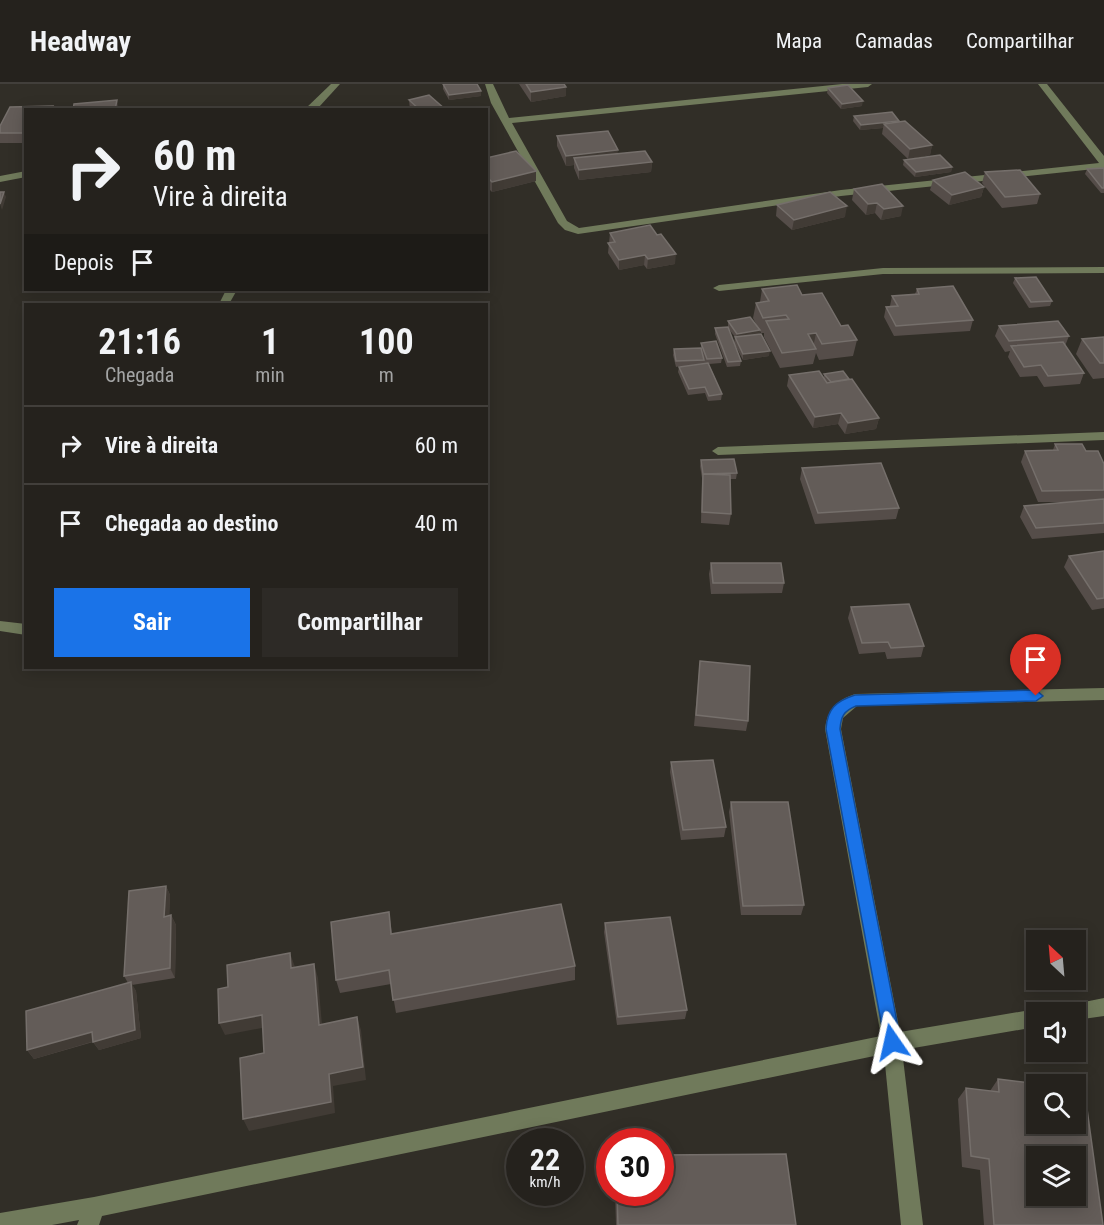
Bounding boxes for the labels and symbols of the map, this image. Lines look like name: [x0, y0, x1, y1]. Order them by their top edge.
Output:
pin: [1010, 634, 1061, 696]
north arrow: [1026, 930, 1086, 990]
position arrow: [860, 1010, 924, 1074]
speed limit sign: 30: [596, 1128, 674, 1206]

